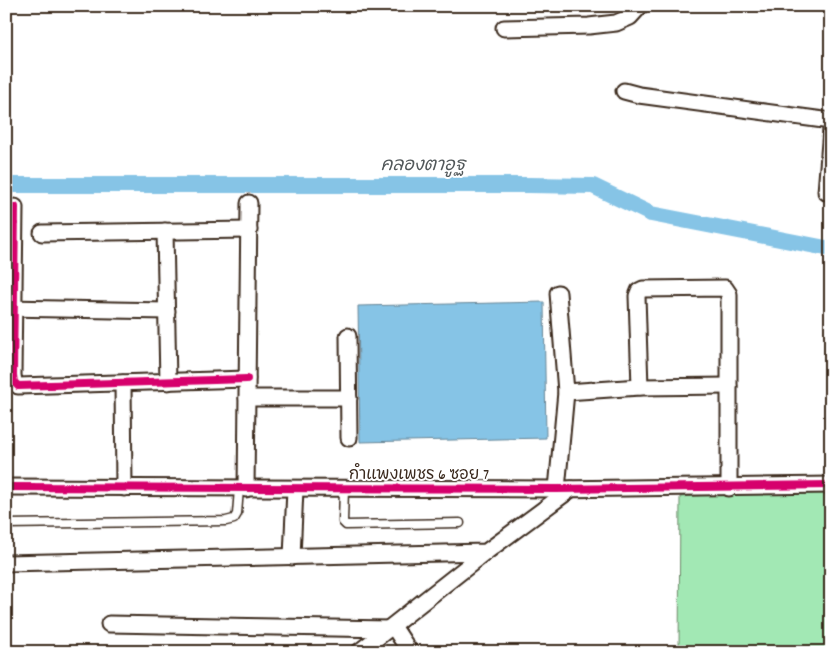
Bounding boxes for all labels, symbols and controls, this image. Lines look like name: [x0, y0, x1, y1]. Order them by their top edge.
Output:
water label: คลองตาอูฐ: [381, 154, 468, 179]
street label: กำแพงเพชร 6 ซอย 7: [349, 463, 489, 487]

